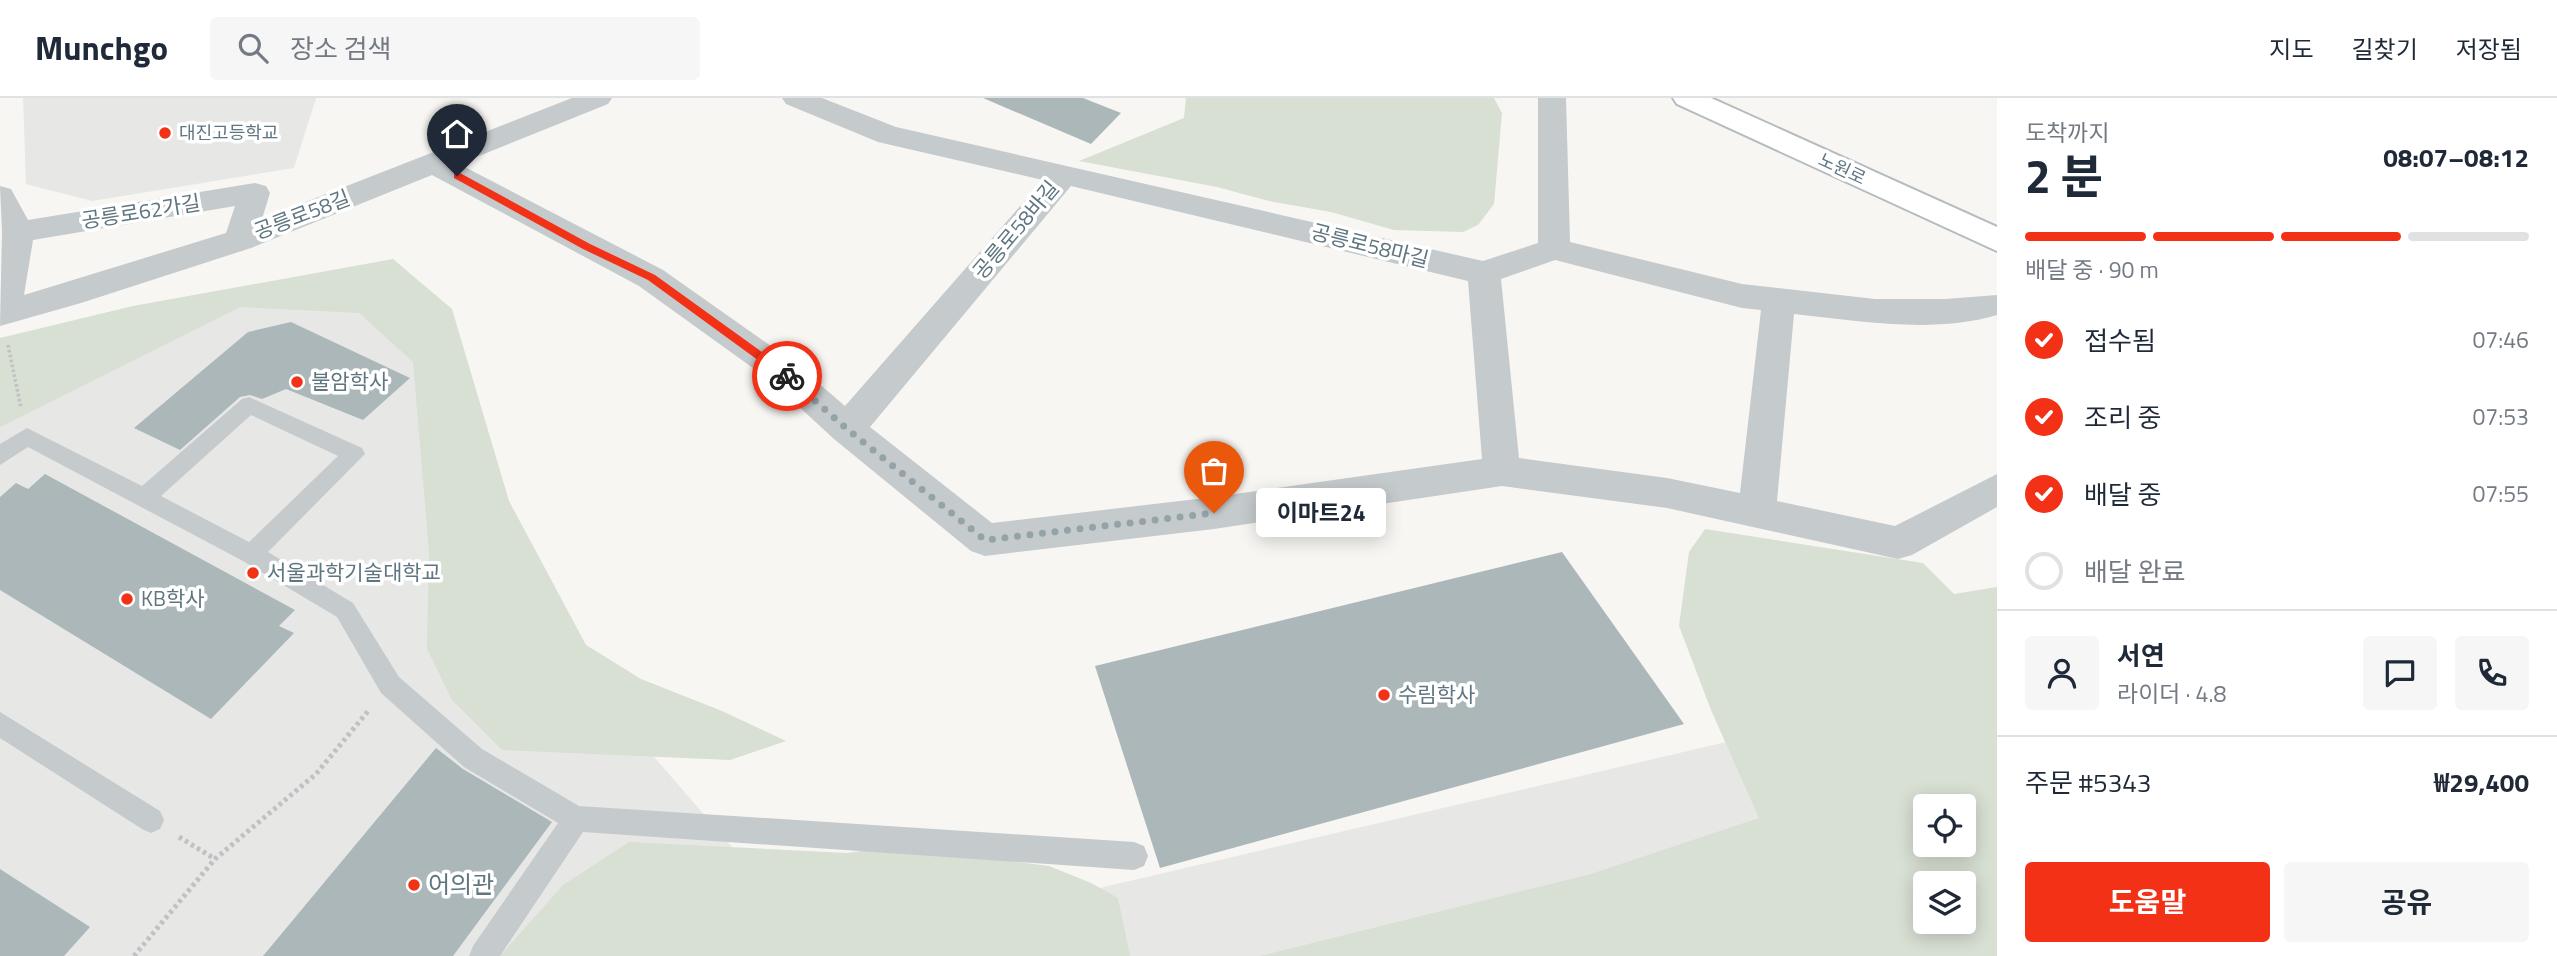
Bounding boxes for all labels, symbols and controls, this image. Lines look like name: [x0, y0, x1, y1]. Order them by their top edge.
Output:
search box: [210, 17, 700, 80]
text: Munchgo: [35, 23, 168, 73]
icon: search: [234, 29, 272, 67]
text: 장소 검색: [290, 29, 391, 68]
text: 지도: [2269, 31, 2314, 67]
text: 길찾기: [2352, 31, 2418, 67]
text: 저장됨: [2456, 31, 2522, 67]
pin: [427, 104, 487, 176]
icon: home: [438, 115, 476, 153]
text: 도착까지: [2025, 115, 2110, 150]
place label: 대진고등학교: [179, 119, 278, 146]
marker: 대진고등학교: [157, 125, 173, 141]
text: 08:07–08:12: [2383, 138, 2529, 177]
text: 2 분: [2025, 141, 2103, 211]
street label: 노원로: [1814, 146, 1870, 191]
street label: 공릉로58바길: [964, 173, 1066, 286]
street label: 공릉로58길: [249, 181, 354, 247]
street label: 공릉로62가길: [79, 186, 203, 236]
street label: 공릉로58마길: [1308, 215, 1432, 275]
text: 배달 중 · 90 m: [2025, 252, 2159, 287]
icon: check: [2025, 321, 2063, 359]
text: 접수됨: [2084, 321, 2156, 360]
text: 07:46: [2472, 322, 2529, 357]
courier: [752, 341, 822, 411]
icon: bike: [768, 357, 806, 395]
place label: 불암학사: [311, 365, 388, 397]
marker: 불암학사: [289, 374, 305, 390]
icon: check: [2025, 398, 2063, 436]
text: 조리 중: [2084, 398, 2161, 437]
text: 07:53: [2472, 399, 2529, 434]
pin: [1184, 441, 1244, 513]
icon: bag: [1195, 452, 1233, 490]
icon: check: [2025, 475, 2063, 513]
text: 배달 중: [2084, 475, 2161, 514]
text: 07:55: [2472, 476, 2529, 511]
callout: 이마트24: [1256, 488, 1386, 538]
text: 이마트24: [1276, 495, 1366, 530]
text: 배달 완료: [2084, 552, 2185, 591]
place label: 서울과학기술대학교: [267, 556, 441, 588]
marker: 서울과학기술대학교: [245, 565, 261, 581]
place label: KB학사: [141, 582, 205, 614]
marker: KB학사: [119, 591, 135, 607]
button: person: [2025, 636, 2099, 710]
text: 서연: [2117, 636, 2165, 675]
button: chat: [2363, 636, 2437, 710]
button: phone: [2455, 636, 2529, 710]
text: 라이더 · 4.8: [2117, 676, 2226, 711]
place label: 수림학사: [1398, 678, 1475, 710]
marker: 수림학사: [1376, 687, 1392, 703]
text: 주문 #5343: [2025, 763, 2151, 802]
text: ₩29,400: [2434, 763, 2529, 802]
map controls: [1913, 794, 1976, 934]
button: locate: [1913, 794, 1976, 857]
button: 도움말: [2025, 862, 2270, 942]
button: 공유: [2284, 862, 2529, 942]
place label: 어의관: [428, 866, 494, 902]
button: layers: [1913, 871, 1976, 934]
marker: 어의관: [406, 877, 422, 893]

